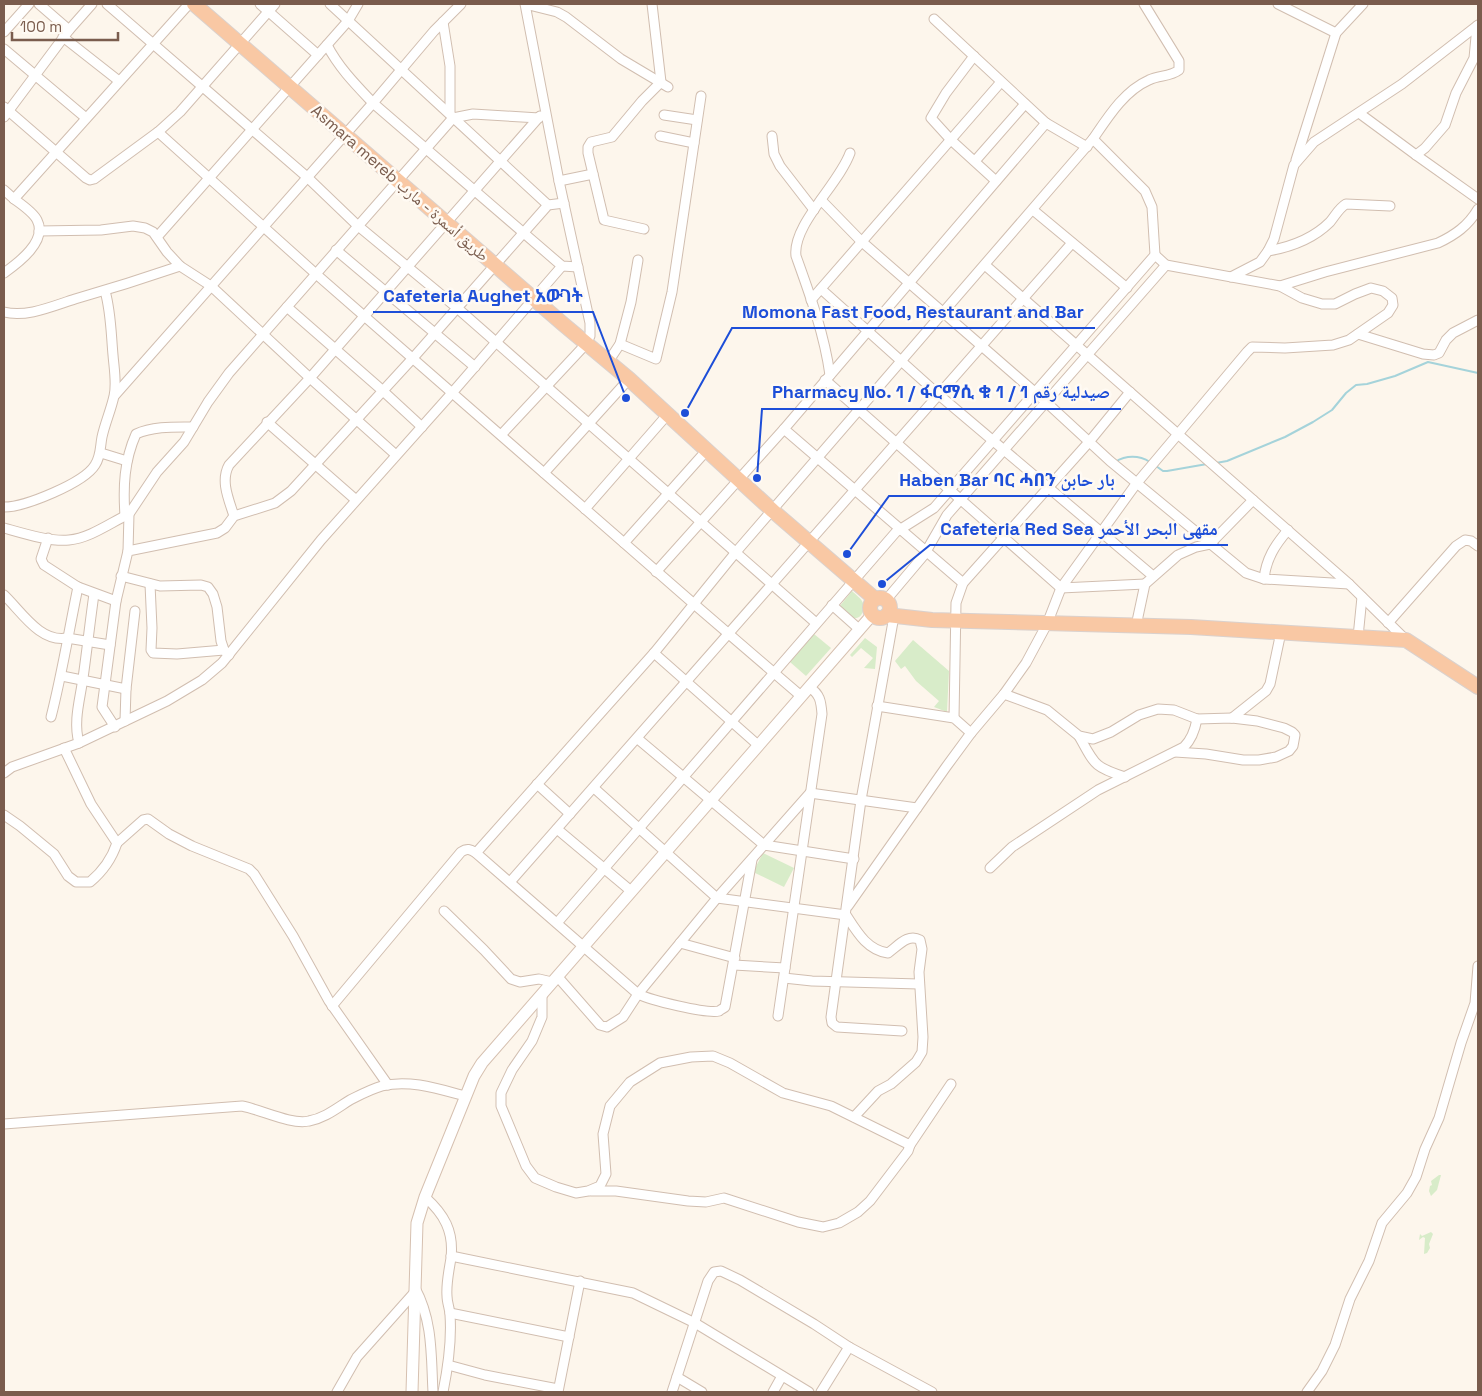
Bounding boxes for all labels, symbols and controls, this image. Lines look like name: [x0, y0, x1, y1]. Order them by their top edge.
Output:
scale bar: [12, 10, 119, 42]
text: 100 m: [20, 17, 62, 36]
street label: Asmara mereb طريق أسمرة - مارب: [307, 100, 493, 266]
callout: Cafeteria Aughet አውገት: [373, 279, 593, 312]
text: Cafeteria Aughet አውገት: [383, 284, 583, 307]
callout: Momona Fast Food, Restaurant and Bar: [732, 295, 1095, 328]
text: Momona Fast Food, Restaurant and Bar: [742, 300, 1084, 323]
callout: Pharmacy No. 1 / ፋርማሲ ቁ 1 / صيدلية رقم 1: [762, 376, 1121, 409]
text: Pharmacy No. 1 / ፋርማሲ ቁ 1 / صيدلية رقم 1: [772, 380, 1110, 404]
callout: Haben Bar ባር ሓበን بار حابن: [889, 463, 1125, 496]
text: Haben Bar ባር ሓበን بار حابن: [899, 468, 1115, 491]
callout: Cafeteria Red Sea مقهى البحر الأحمر: [930, 512, 1228, 545]
text: Cafeteria Red Sea مقهى البحر الأحمر: [940, 517, 1218, 540]

